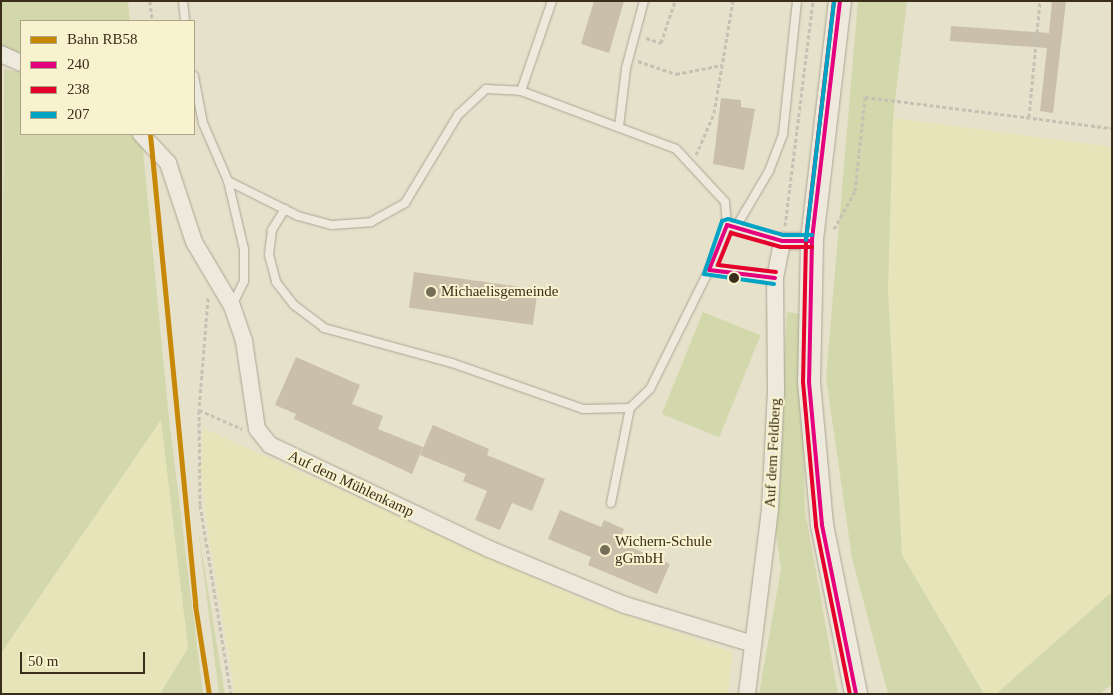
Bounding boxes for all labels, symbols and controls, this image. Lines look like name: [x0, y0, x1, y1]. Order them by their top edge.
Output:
legend: [20, 20, 195, 135]
text: Bahn RB58: [67, 31, 137, 47]
text: 240: [67, 56, 90, 72]
text: 238: [67, 81, 90, 97]
text: 207: [67, 106, 90, 122]
unlabelled marker: [729, 273, 739, 283]
place label: Michaelisgemeinde: [441, 283, 558, 301]
marker: Michaelisgemeinde: [425, 286, 437, 298]
street label: Auf dem Feldberg: [761, 398, 785, 508]
street label: Auf dem Mühlenkamp: [285, 447, 417, 521]
place label: Wichern-Schule gGmbH: [615, 532, 712, 567]
marker: Wichern-Schule gGmbH: [599, 544, 611, 556]
scale bar: [22, 642, 148, 674]
text: 50 m: [28, 653, 58, 669]

